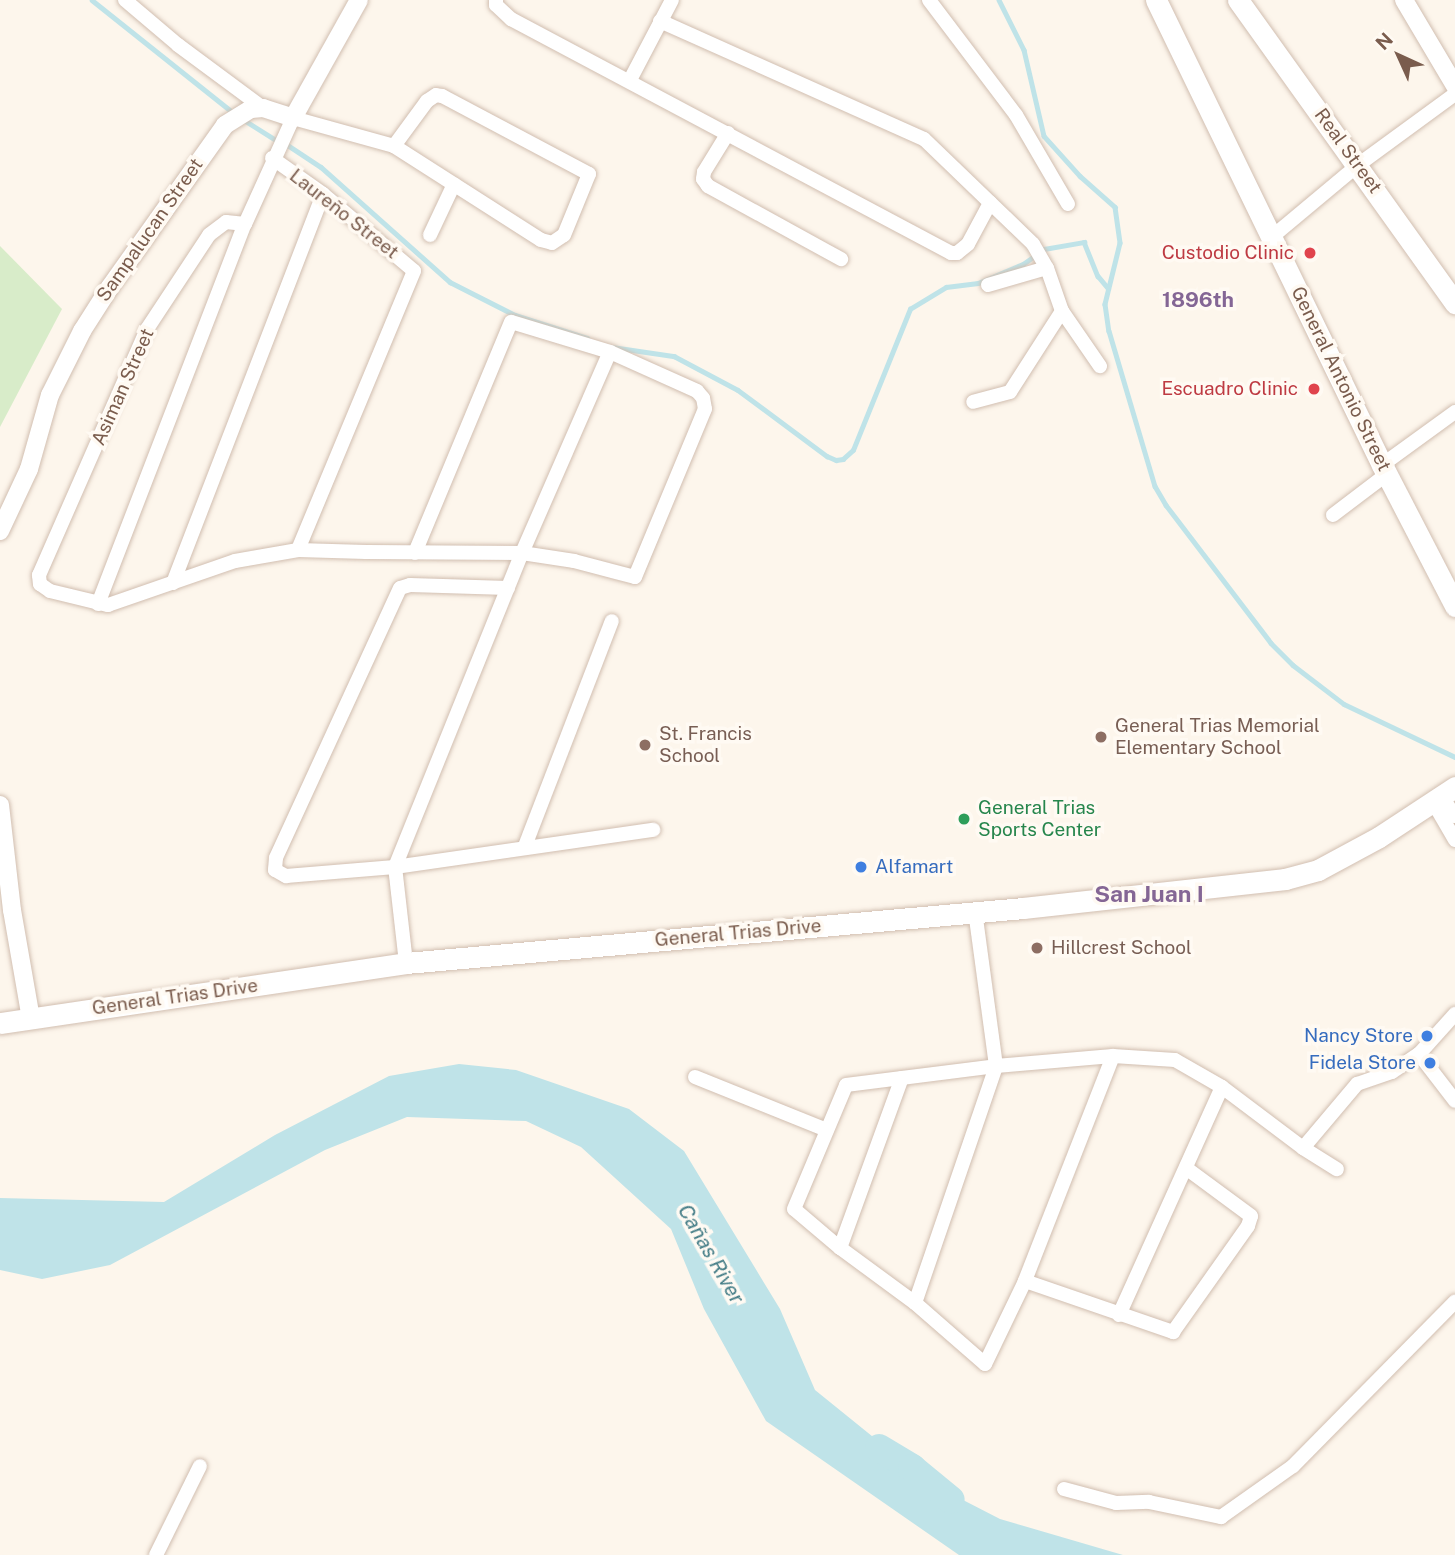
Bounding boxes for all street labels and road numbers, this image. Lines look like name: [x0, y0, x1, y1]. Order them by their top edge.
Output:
street label: Real Street: [1310, 104, 1386, 198]
street label: Sampalucan Street: [92, 154, 208, 306]
street label: Laureño Street: [285, 164, 403, 264]
street label: General Antonio Street: [1286, 283, 1396, 475]
street label: Asiman Street: [87, 325, 159, 449]
street label: General Trias Drive: [654, 914, 822, 952]
street label: General Trias Drive: [91, 974, 259, 1020]

